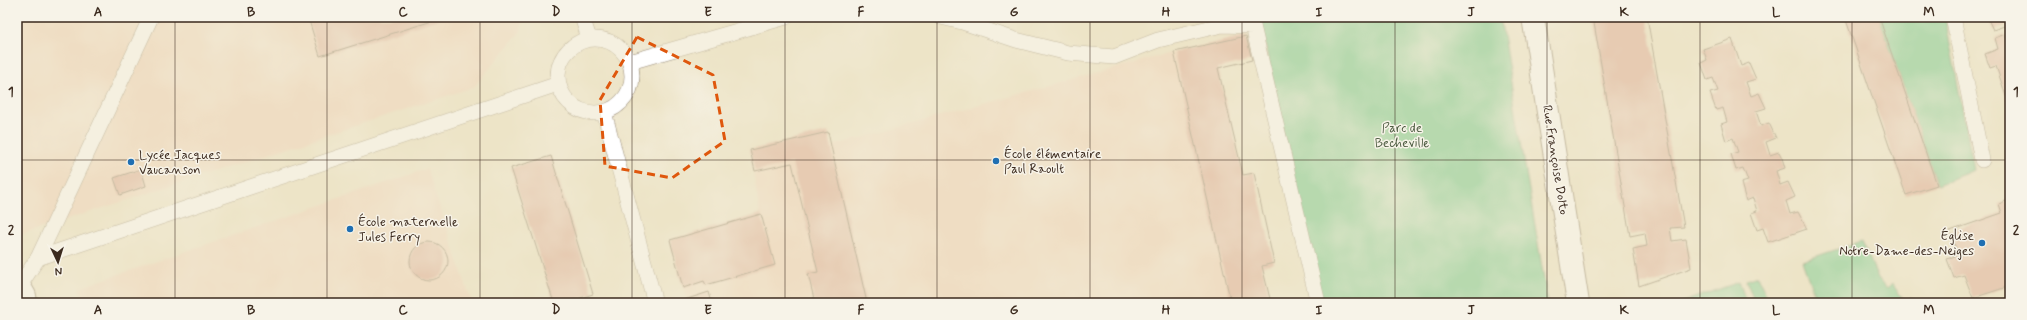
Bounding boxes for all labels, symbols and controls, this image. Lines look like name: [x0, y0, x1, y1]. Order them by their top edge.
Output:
text: A: [94, 4, 102, 21]
text: B: [247, 4, 256, 21]
text: C: [398, 4, 408, 21]
text: D: [552, 4, 561, 21]
text: E: [704, 4, 712, 21]
text: F: [858, 4, 865, 21]
text: G: [1010, 4, 1019, 21]
text: H: [1162, 4, 1171, 21]
text: I: [1316, 4, 1323, 21]
text: J: [1467, 4, 1475, 21]
text: K: [1619, 4, 1629, 21]
text: L: [1772, 4, 1781, 21]
text: M: [1923, 4, 1935, 21]
text: 1: [8, 84, 14, 101]
text: 1: [2013, 84, 2019, 101]
street label: Rue Françoise Dolto: [1538, 104, 1572, 216]
park label: Parc de Becheville: [1375, 120, 1429, 152]
place label: École élémentaire Paul Raoult: [1004, 145, 1101, 178]
place label: Lycée Jacques Vaucanson: [139, 147, 221, 179]
marker: École élémentaire Paul Raoult: [991, 156, 1001, 166]
marker: Lycée Jacques Vaucanson: [126, 157, 136, 167]
place label: École maternelle Jules Ferry: [358, 213, 458, 246]
text: 2: [8, 222, 15, 239]
text: 2: [2013, 222, 2020, 239]
marker: École maternelle Jules Ferry: [345, 224, 355, 234]
place label: Église Notre-Dame-des-Neiges: [1839, 227, 1974, 260]
marker: Église Notre-Dame-des-Neiges: [1977, 238, 1987, 248]
north arrow: [38, 242, 78, 282]
text: N: [54, 264, 63, 278]
text: A: [94, 302, 102, 319]
text: B: [247, 302, 256, 319]
text: C: [398, 302, 408, 319]
text: D: [552, 302, 561, 319]
text: E: [704, 302, 712, 319]
text: F: [858, 302, 865, 319]
text: G: [1010, 302, 1019, 319]
text: H: [1162, 302, 1171, 319]
text: I: [1316, 302, 1323, 319]
text: J: [1467, 302, 1475, 319]
text: K: [1619, 302, 1629, 319]
text: L: [1772, 302, 1781, 319]
text: M: [1923, 302, 1935, 319]

